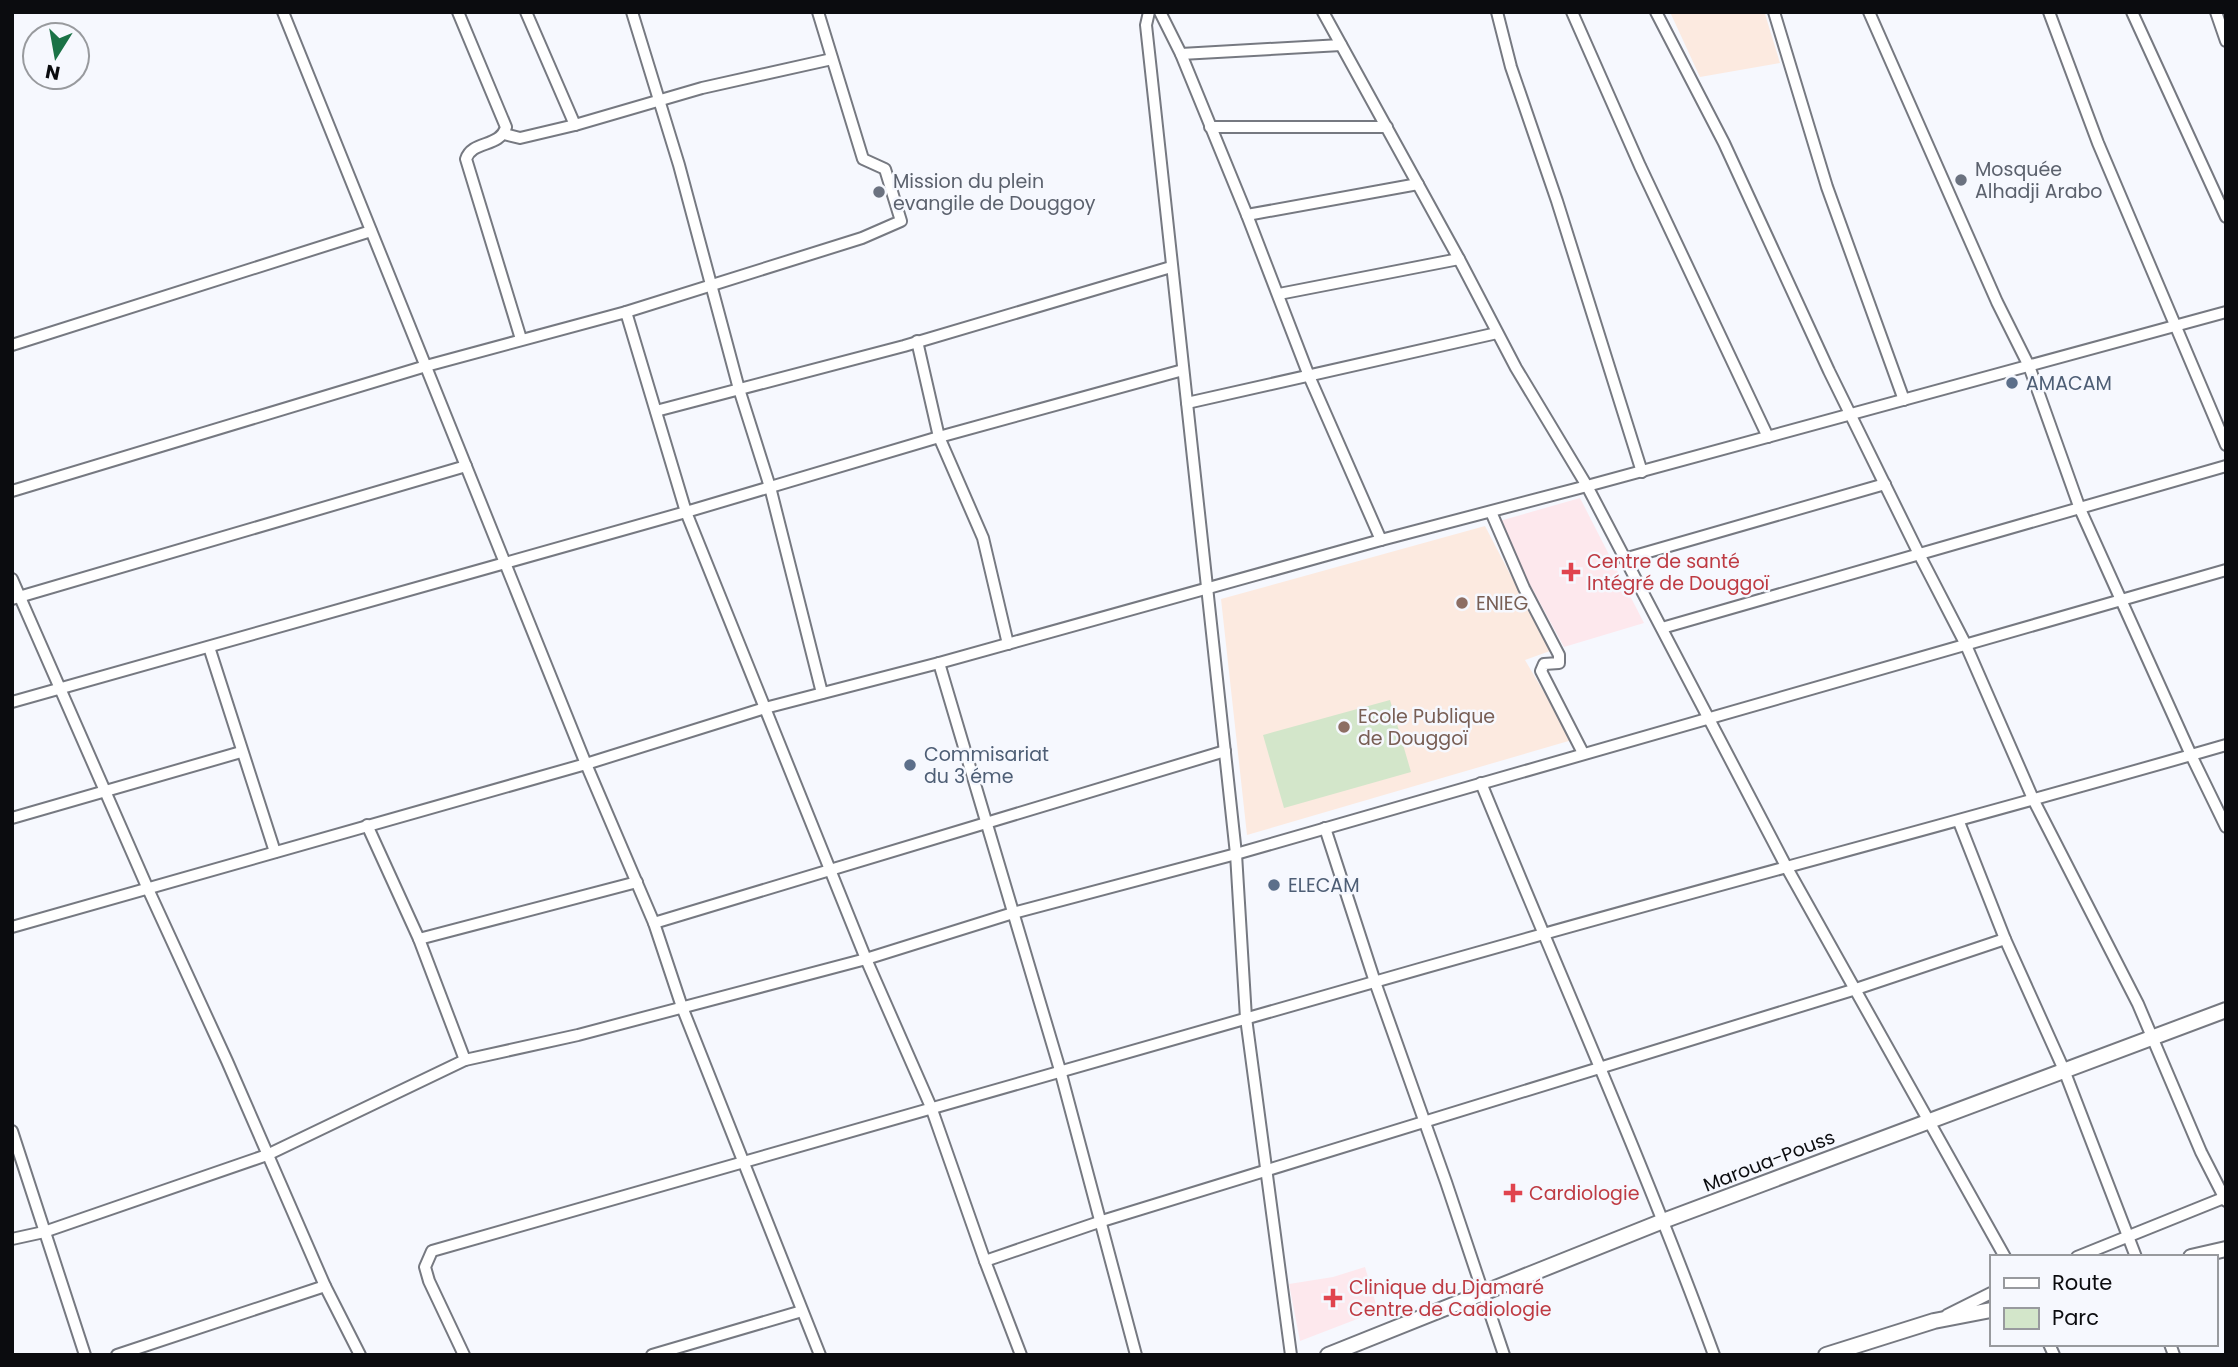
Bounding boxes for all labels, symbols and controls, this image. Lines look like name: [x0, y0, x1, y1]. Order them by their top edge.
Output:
north arrow: [21, 21, 91, 91]
text: N: [43, 58, 62, 87]
place label: Mosquée Alhadji Arabo: [1975, 156, 2103, 205]
place label: Mission du plein evangile de Douggoy: [893, 168, 1096, 217]
marker: Mosquée Alhadji Arabo: [1953, 172, 1969, 188]
marker: Mission du plein evangile de Douggoy: [871, 184, 887, 200]
place label: AMACAM: [2026, 370, 2112, 397]
marker: AMACAM: [2004, 375, 2020, 391]
place label: Centre de santé Intégré de Douggoï: [1587, 548, 1770, 597]
marker: Centre de santé Intégré de Douggoï: [1561, 562, 1581, 582]
place label: ENIEG: [1476, 590, 1528, 617]
marker: ENIEG: [1454, 595, 1470, 611]
place label: Ecole Publique de Douggoï: [1358, 703, 1495, 752]
marker: Ecole Publique de Douggoï: [1336, 719, 1352, 735]
place label: Commisariat du 3 éme: [924, 741, 1049, 790]
marker: Commisariat du 3 éme: [902, 757, 918, 773]
place label: ELECAM: [1288, 872, 1360, 899]
marker: ELECAM: [1266, 877, 1282, 893]
street label: Maroua-Pouss: [1699, 1123, 1839, 1199]
place label: Cardiologie: [1529, 1180, 1639, 1207]
marker: Cardiologie: [1503, 1183, 1523, 1203]
legend: [1990, 1255, 2217, 1346]
text: Route: [2052, 1268, 2112, 1297]
place label: Clinique du Djamaré Centre de Cadiologie: [1349, 1274, 1551, 1323]
marker: Clinique du Djamaré Centre de Cadiologie: [1323, 1288, 1343, 1308]
text: Parc: [2052, 1303, 2099, 1332]

